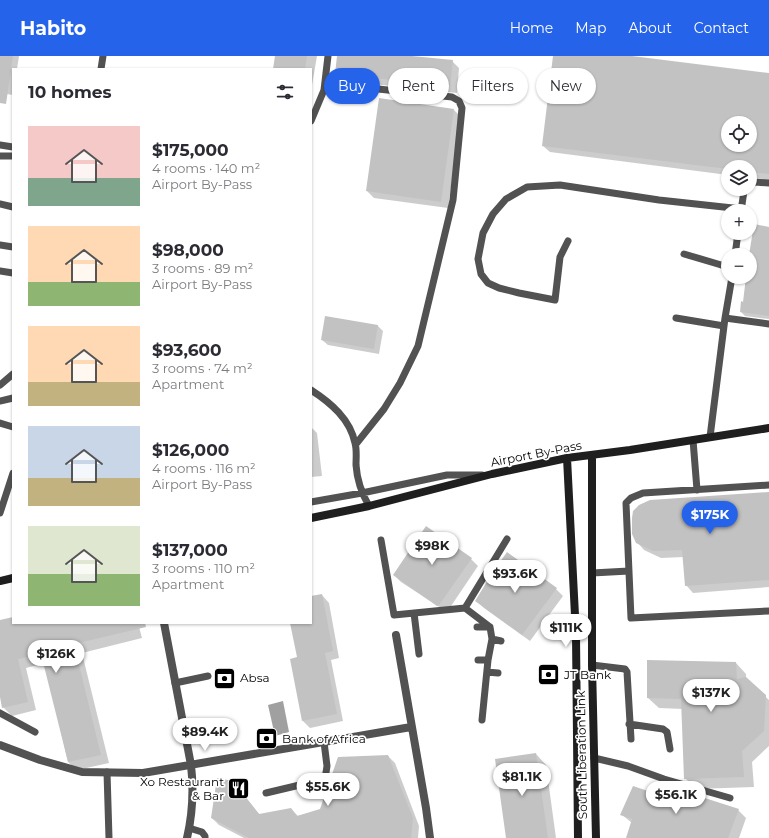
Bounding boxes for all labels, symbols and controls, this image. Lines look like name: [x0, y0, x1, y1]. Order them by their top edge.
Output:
text: Habito: [20, 17, 86, 40]
text: Home: [510, 19, 553, 37]
text: Map: [575, 19, 606, 37]
text: About: [628, 19, 672, 37]
text: Contact: [694, 19, 749, 37]
chip: Buy: [324, 68, 380, 104]
chip: Rent: [388, 68, 449, 104]
chip: Filters: [457, 68, 528, 104]
chip: New: [536, 68, 596, 104]
icon: filters: [274, 81, 296, 103]
text: 10 homes: [28, 82, 112, 102]
map controls: [721, 116, 757, 284]
button: locate: [721, 116, 757, 152]
text: $175,000: [152, 140, 229, 160]
icon: home: [60, 142, 108, 190]
text: 4 rooms · 140 m²: [152, 160, 260, 176]
button: layers: [721, 160, 757, 196]
text: Airport By-Pass: [152, 176, 252, 192]
button: +: [721, 204, 757, 240]
text: $98,000: [152, 240, 224, 260]
icon: home: [60, 242, 108, 290]
button: −: [721, 248, 757, 284]
text: 3 rooms · 89 m²: [152, 260, 253, 276]
text: Airport By-Pass: [152, 276, 252, 292]
text: $93,600: [152, 340, 222, 360]
icon: home: [60, 342, 108, 390]
text: 3 rooms · 74 m²: [152, 360, 253, 376]
text: Apartment: [152, 376, 224, 392]
street label: Airport By-Pass: [489, 437, 583, 470]
text: $126,000: [152, 440, 229, 460]
icon: home: [60, 442, 108, 490]
text: 4 rooms · 116 m²: [152, 460, 256, 476]
text: Airport By-Pass: [152, 476, 252, 492]
pin: $175K: [682, 501, 738, 535]
text: $175K: [691, 506, 729, 522]
pin: $98K: [408, 532, 456, 566]
text: $98K: [415, 537, 449, 553]
text: $137,000: [152, 540, 228, 560]
icon: home: [60, 542, 108, 590]
text: 3 rooms · 110 m²: [152, 560, 255, 576]
pin: $93.6K: [482, 560, 548, 594]
text: $93.6K: [492, 565, 538, 581]
text: Apartment: [152, 576, 224, 592]
pin: $111K: [538, 614, 594, 648]
text: $111K: [549, 619, 583, 635]
pin: $126K: [28, 640, 84, 674]
text: $126K: [37, 645, 75, 661]
bank icon: JT Bank: [536, 662, 562, 688]
bank icon: Absa: [212, 665, 238, 691]
place label: JT Bank: [563, 667, 612, 682]
place label: Absa: [240, 670, 270, 685]
pin: $137K: [683, 679, 739, 713]
text: $137K: [692, 684, 730, 700]
street label: South Liberation Link: [573, 690, 590, 819]
pin: $89.4K: [172, 718, 238, 752]
text: $89.4K: [182, 723, 228, 739]
bank icon: Bank of Africa: [254, 726, 280, 752]
place label: Bank of Africa: [282, 731, 366, 746]
pin: $81.1K: [489, 763, 555, 797]
text: $81.1K: [502, 768, 542, 784]
pin: $55.6K: [295, 773, 361, 807]
place label: Xo Restaurant & Bar: [140, 774, 224, 803]
restaurant icon: Xo Restaurant & Bar: [226, 776, 252, 802]
text: $55.6K: [306, 778, 350, 794]
pin: $56.1K: [643, 781, 709, 815]
text: $56.1K: [655, 786, 697, 802]

